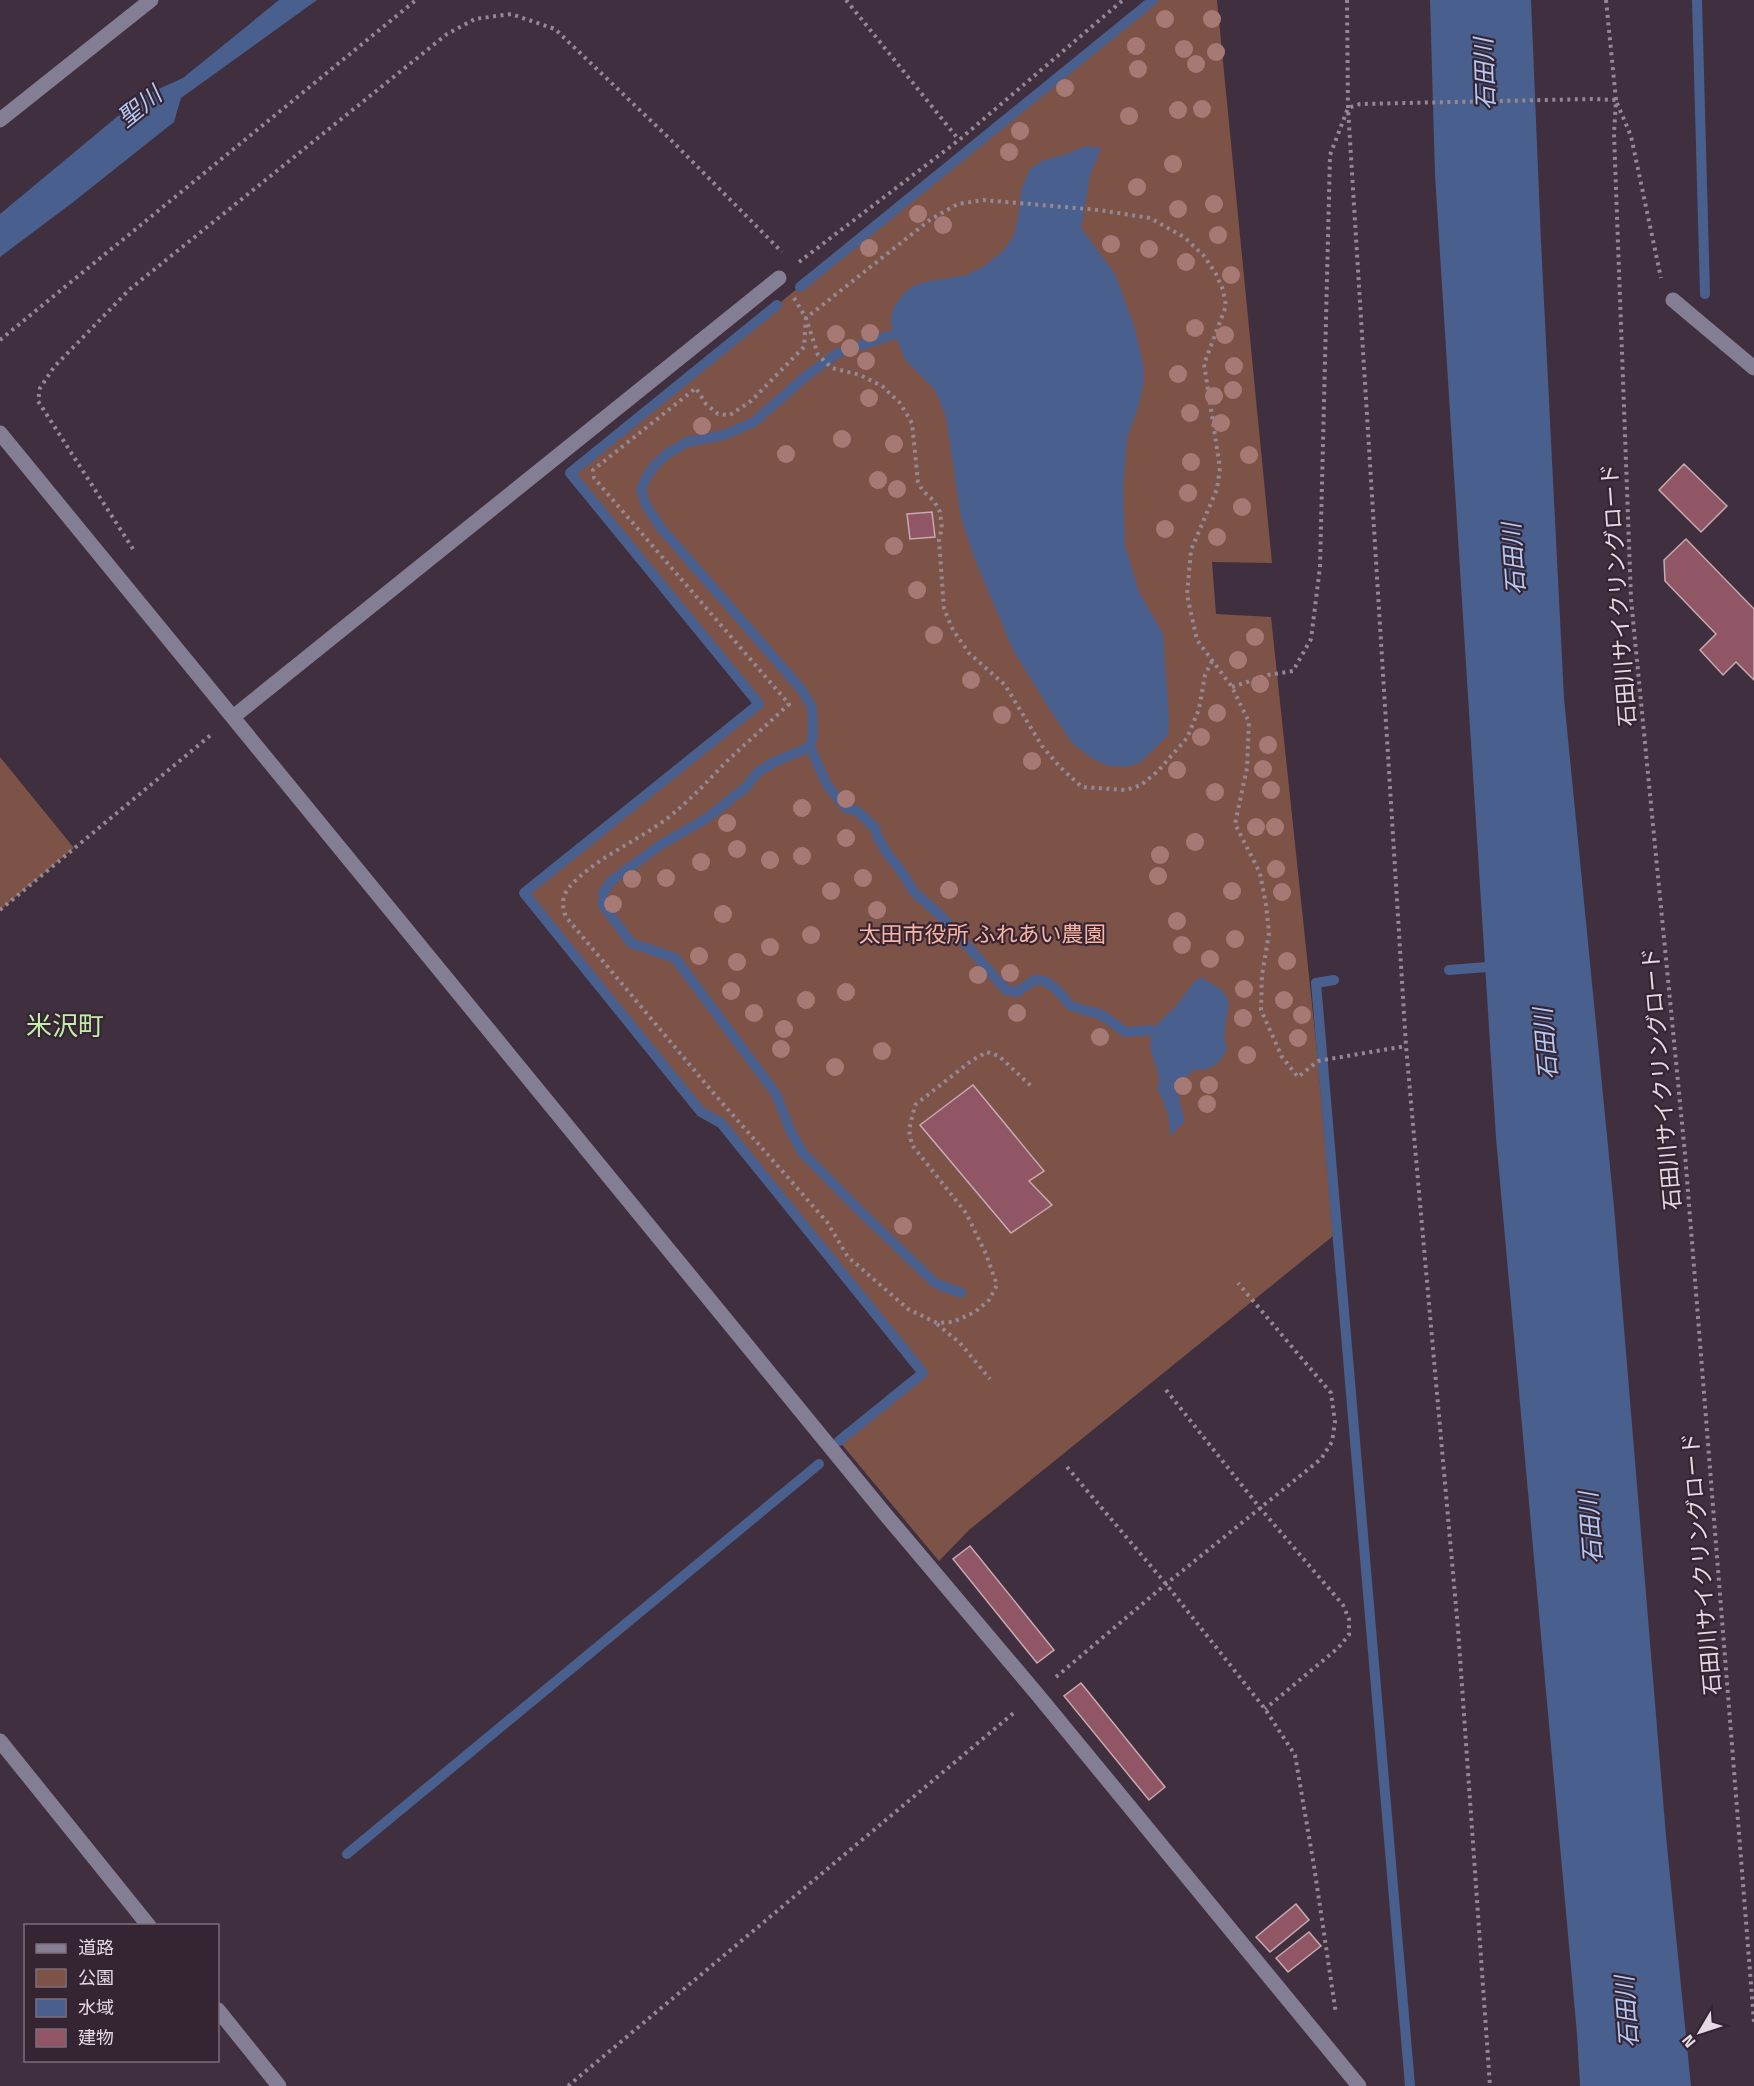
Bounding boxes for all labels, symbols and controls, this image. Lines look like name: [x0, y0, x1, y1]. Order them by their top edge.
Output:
water label: 石田川: [1465, 34, 1503, 111]
water label: 聖川: [109, 75, 171, 135]
street label: 石田川サイクリングロード: [1592, 462, 1644, 728]
water label: 石田川: [1492, 519, 1533, 596]
park label: 太田市役所 ふれあい農園: [859, 917, 1105, 951]
street label: 石田川サイクリングロード: [1633, 946, 1689, 1212]
water label: 石田川: [1524, 1004, 1566, 1081]
district label: 米沢町: [26, 1006, 104, 1045]
street label: 石田川サイクリングロード: [1673, 1431, 1729, 1697]
water label: 石田川: [1569, 1488, 1610, 1565]
legend: [24, 1924, 219, 2062]
text: 道路: [78, 1934, 114, 1961]
text: 公園: [78, 1964, 114, 1991]
water label: 石田川: [1605, 1972, 1646, 2049]
text: 水域: [78, 1994, 114, 2021]
north arrow: [1670, 2002, 1730, 2062]
text: 建物: [78, 2024, 114, 2051]
text: N: [1676, 2030, 1701, 2053]

